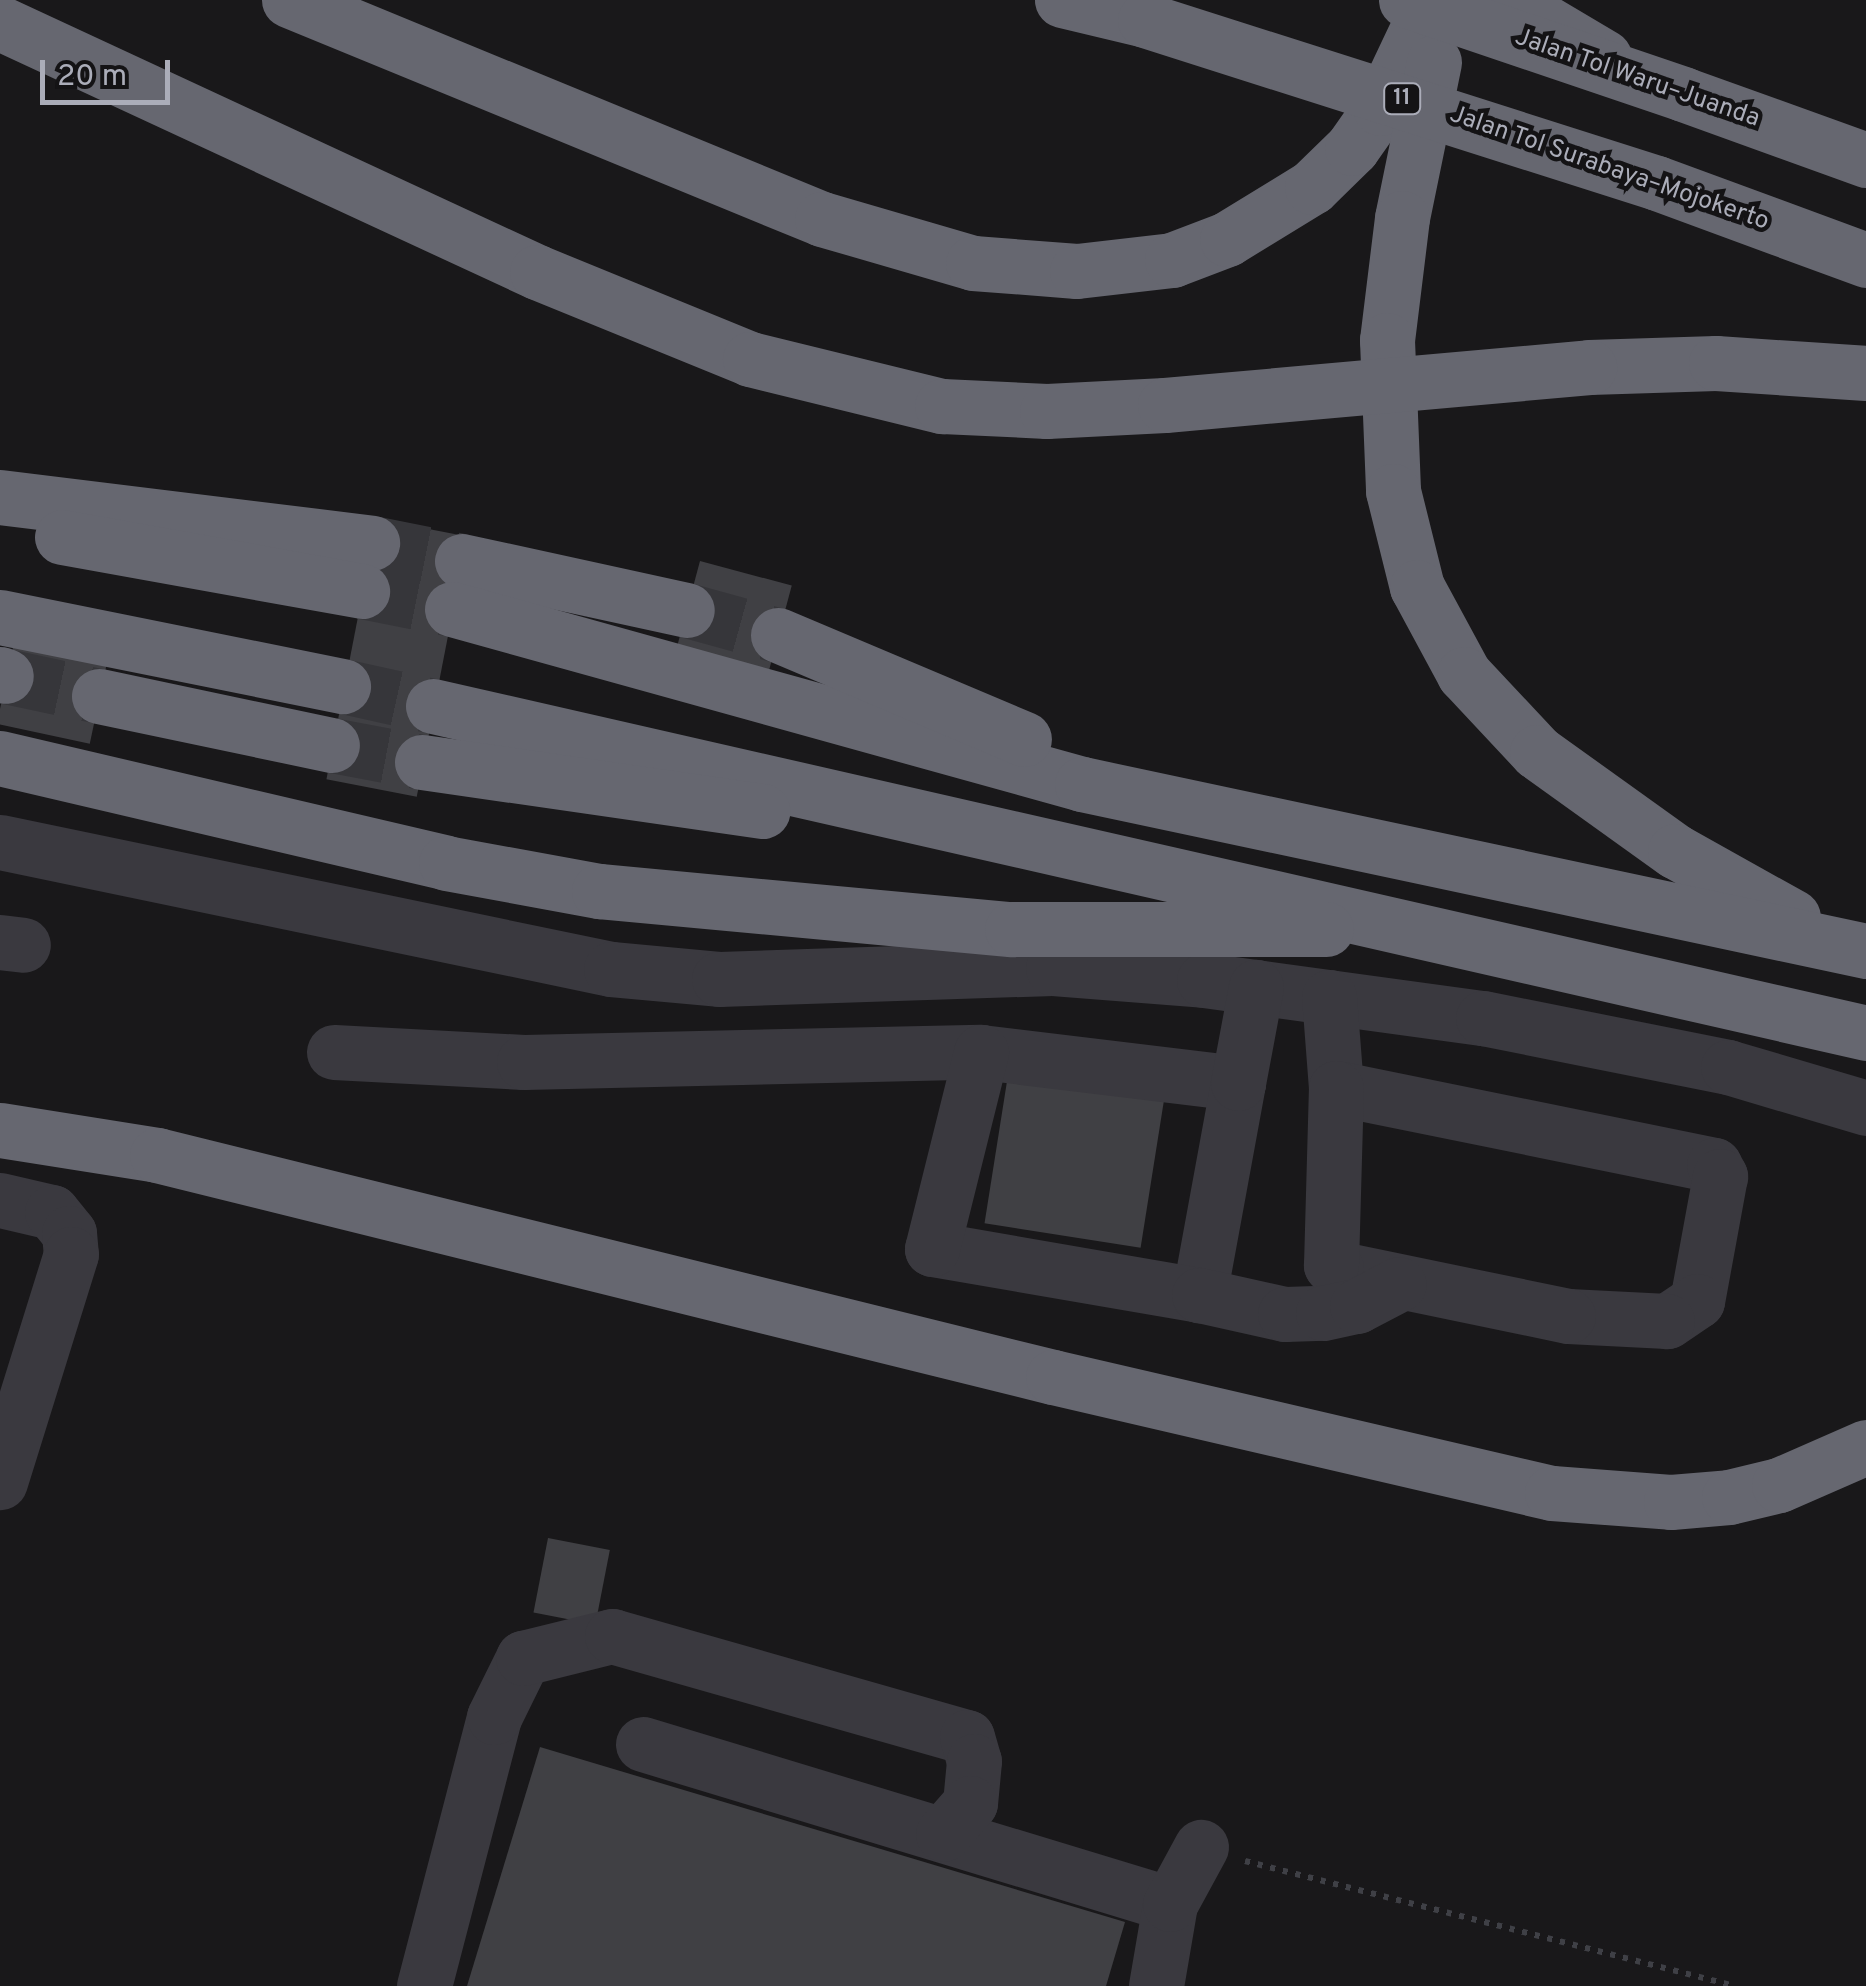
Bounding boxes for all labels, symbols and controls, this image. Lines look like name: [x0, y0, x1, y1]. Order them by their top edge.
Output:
street label: Jalan Tol Waru–Juanda: [1510, 23, 1764, 135]
scale bar: [45, 40, 175, 102]
text: 20 m: [57, 59, 127, 96]
road number: 11: [1382, 82, 1422, 116]
street label: Jalan Tol Surabaya–Mojokerto: [1445, 100, 1773, 238]

